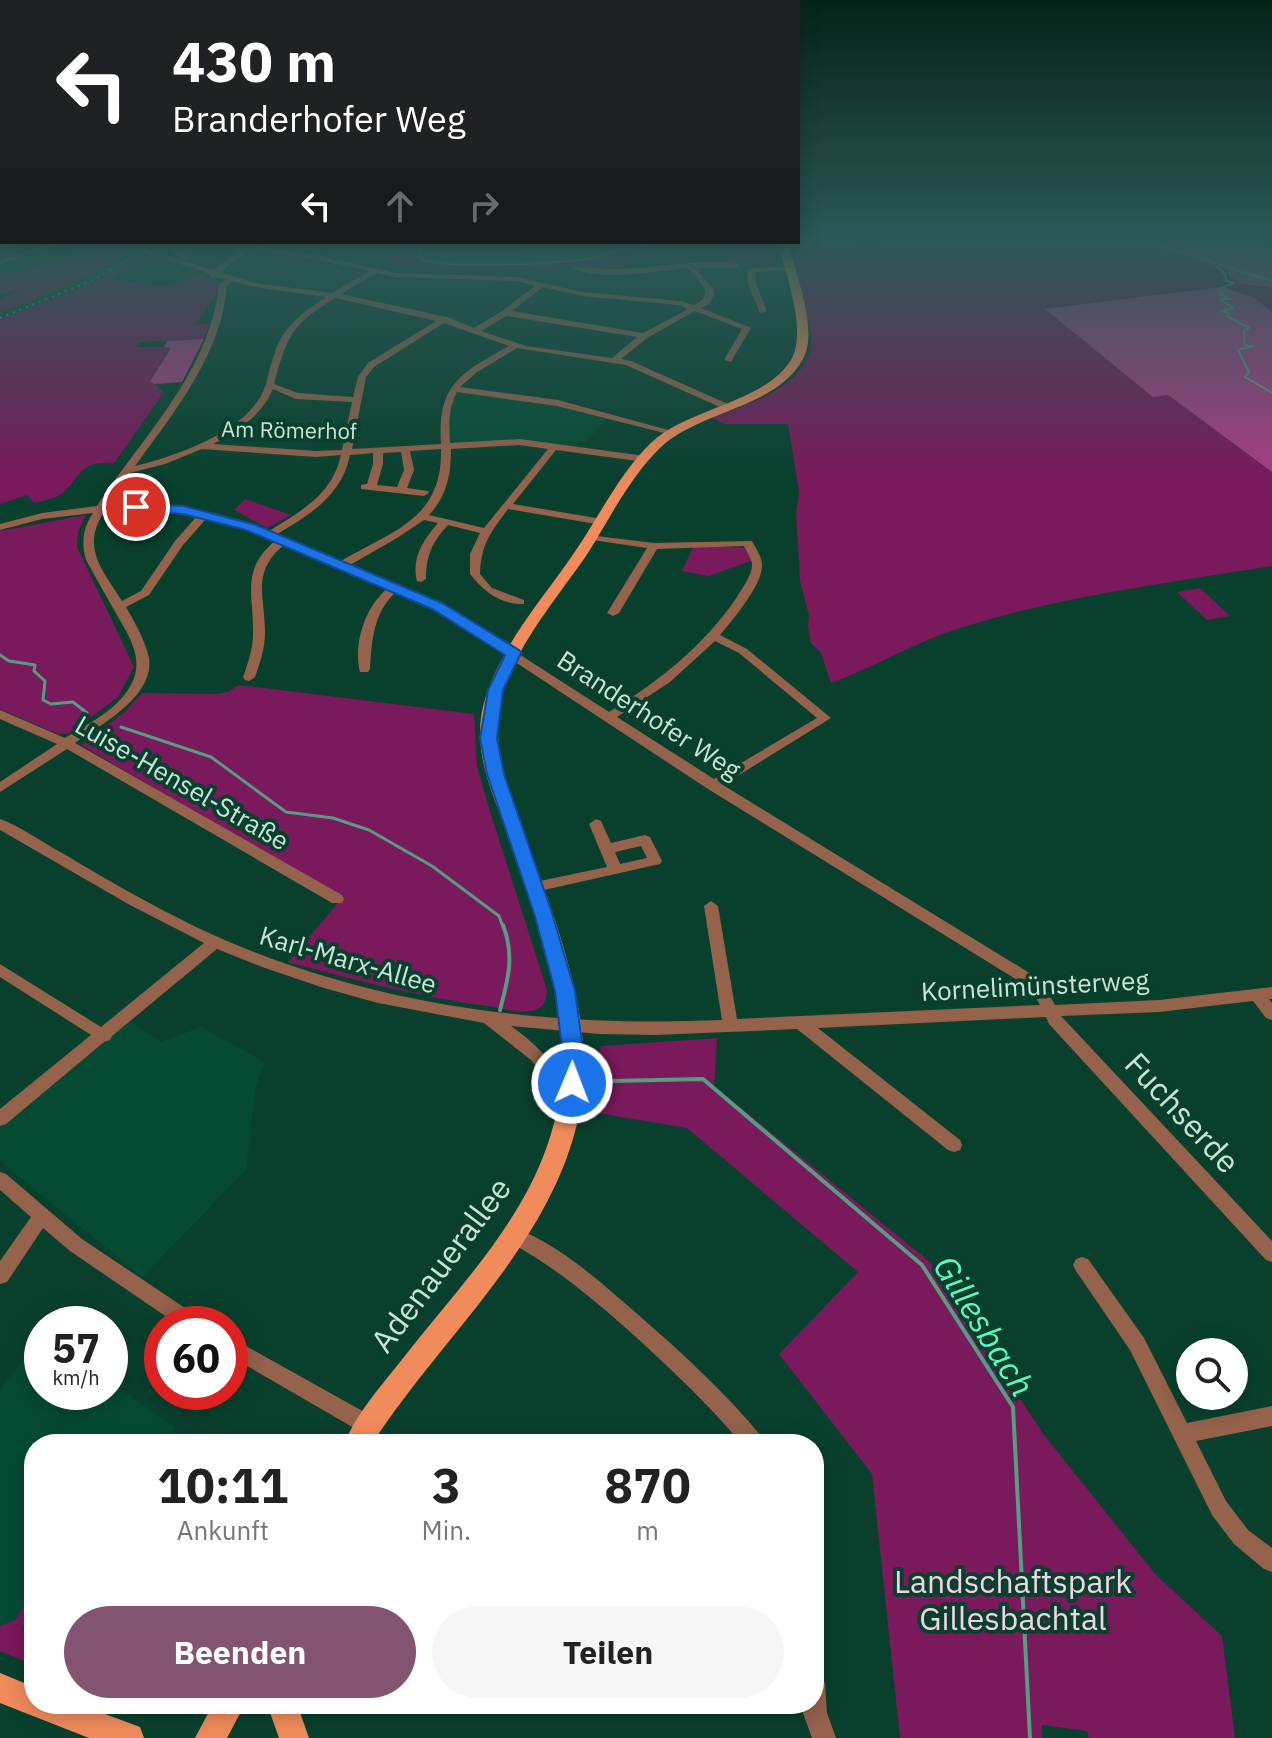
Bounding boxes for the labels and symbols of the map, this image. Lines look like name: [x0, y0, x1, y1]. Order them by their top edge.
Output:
street label: Am Römerhof: [221, 414, 357, 445]
pin: [102, 473, 170, 541]
street label: Branderhofer Weg: [551, 642, 748, 786]
street label: Luise-Hensel-Straße: [70, 707, 295, 857]
street label: Karl-Marx-Allee: [256, 918, 441, 1001]
street label: Kornelimünsterweg: [920, 962, 1150, 1008]
position arrow: [530, 1041, 614, 1125]
street label: Fuchserde: [1116, 1043, 1249, 1182]
street label: Adenauerallee: [361, 1168, 520, 1360]
water label: Gillesbach: [924, 1247, 1045, 1404]
speed limit sign: 60: [144, 1306, 248, 1410]
park label: Landschaftspark Gillesbachtal: [894, 1560, 1132, 1639]

